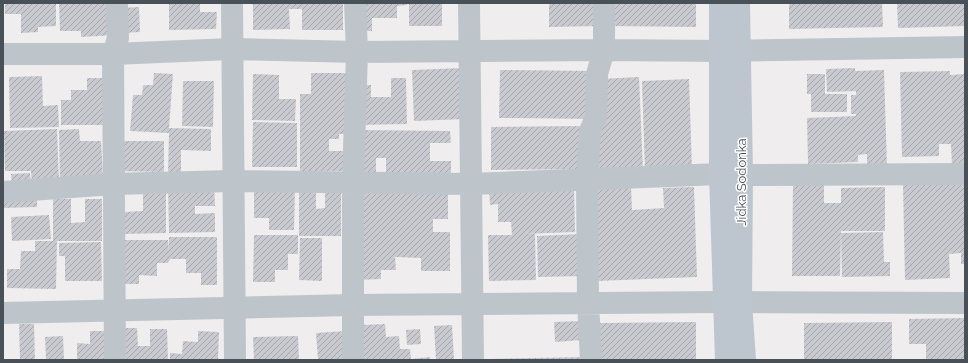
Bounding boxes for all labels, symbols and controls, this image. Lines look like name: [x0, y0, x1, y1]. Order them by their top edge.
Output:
street label: Jidka Sodonka: [734, 138, 749, 226]

